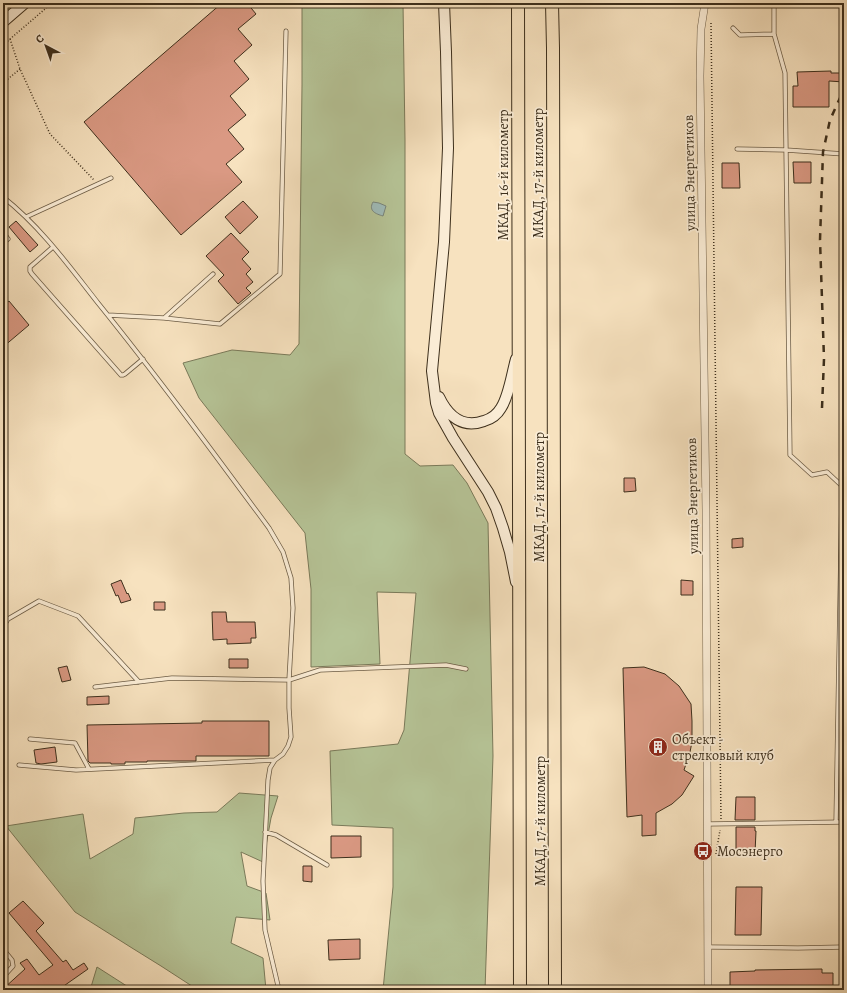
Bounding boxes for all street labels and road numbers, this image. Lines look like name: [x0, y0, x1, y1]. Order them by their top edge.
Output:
street label: МКАД, 17-й километр: [529, 108, 548, 238]
street label: МКАД, 16-й километр: [494, 110, 513, 240]
street label: улица Энергетиков: [679, 114, 700, 232]
street label: МКАД, 17-й километр: [530, 432, 549, 562]
street label: улица Энергетиков: [682, 437, 703, 555]
street label: МКАД, 17-й километр: [531, 756, 550, 886]

